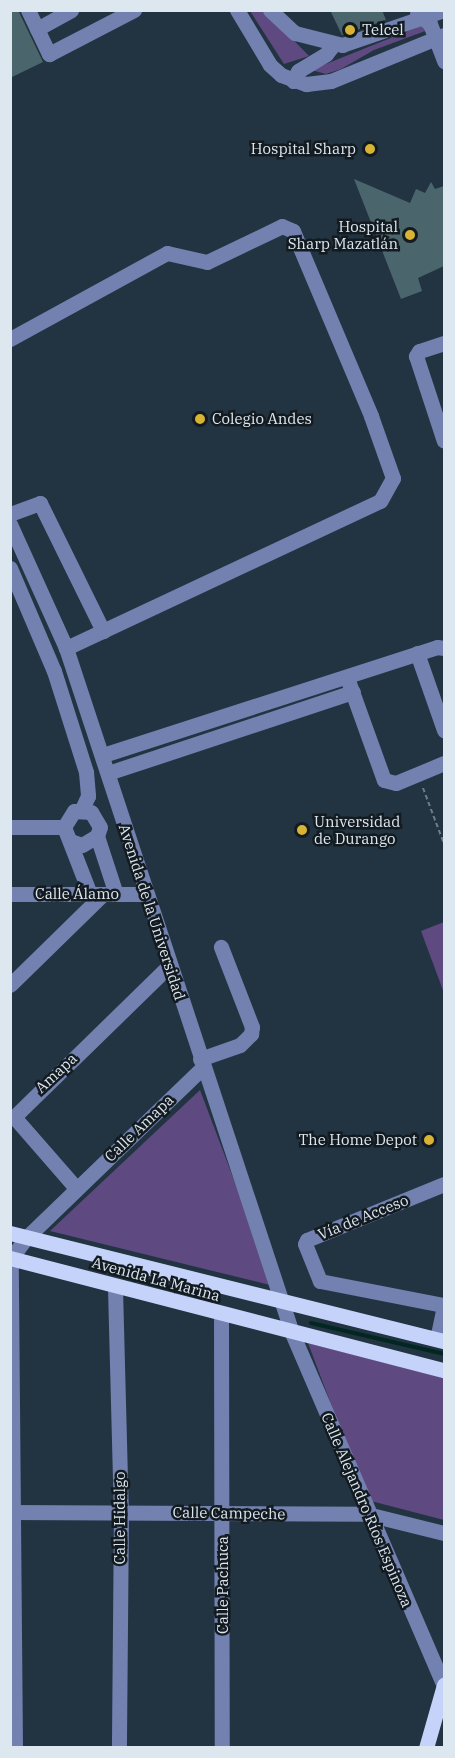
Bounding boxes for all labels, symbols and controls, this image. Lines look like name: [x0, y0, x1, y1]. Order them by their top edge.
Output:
place label: Telcel: [362, 21, 404, 39]
marker: Telcel: [343, 23, 357, 37]
place label: Hospital Sharp: [251, 140, 356, 158]
marker: Hospital Sharp: [361, 140, 379, 158]
place label: Hospital Sharp Mazatlán: [288, 217, 398, 252]
marker: Hospital Sharp Mazatlán: [403, 228, 417, 242]
place label: Colegio Andes: [212, 410, 312, 428]
marker: Colegio Andes: [193, 412, 207, 426]
place label: Universidad de Durango: [314, 812, 400, 847]
street label: Avenida de la Universidad: [115, 822, 189, 1002]
marker: Universidad de Durango: [295, 823, 309, 837]
street label: Calle Álamo: [35, 885, 119, 903]
street label: Amapa: [31, 1049, 81, 1097]
street label: Calle Amapa: [101, 1091, 177, 1165]
place label: The Home Depot: [299, 1131, 417, 1149]
marker: The Home Depot: [422, 1133, 436, 1147]
street label: Vía de Acceso: [315, 1191, 411, 1243]
street label: Avenida La Marina: [90, 1253, 222, 1305]
street label: Calle Alejandro Ríos Espinoza: [318, 1410, 416, 1610]
street label: Calle Hidalgo: [111, 1471, 129, 1565]
street label: Calle Campeche: [172, 1503, 286, 1523]
street label: Calle Pachuca: [214, 1536, 232, 1634]

